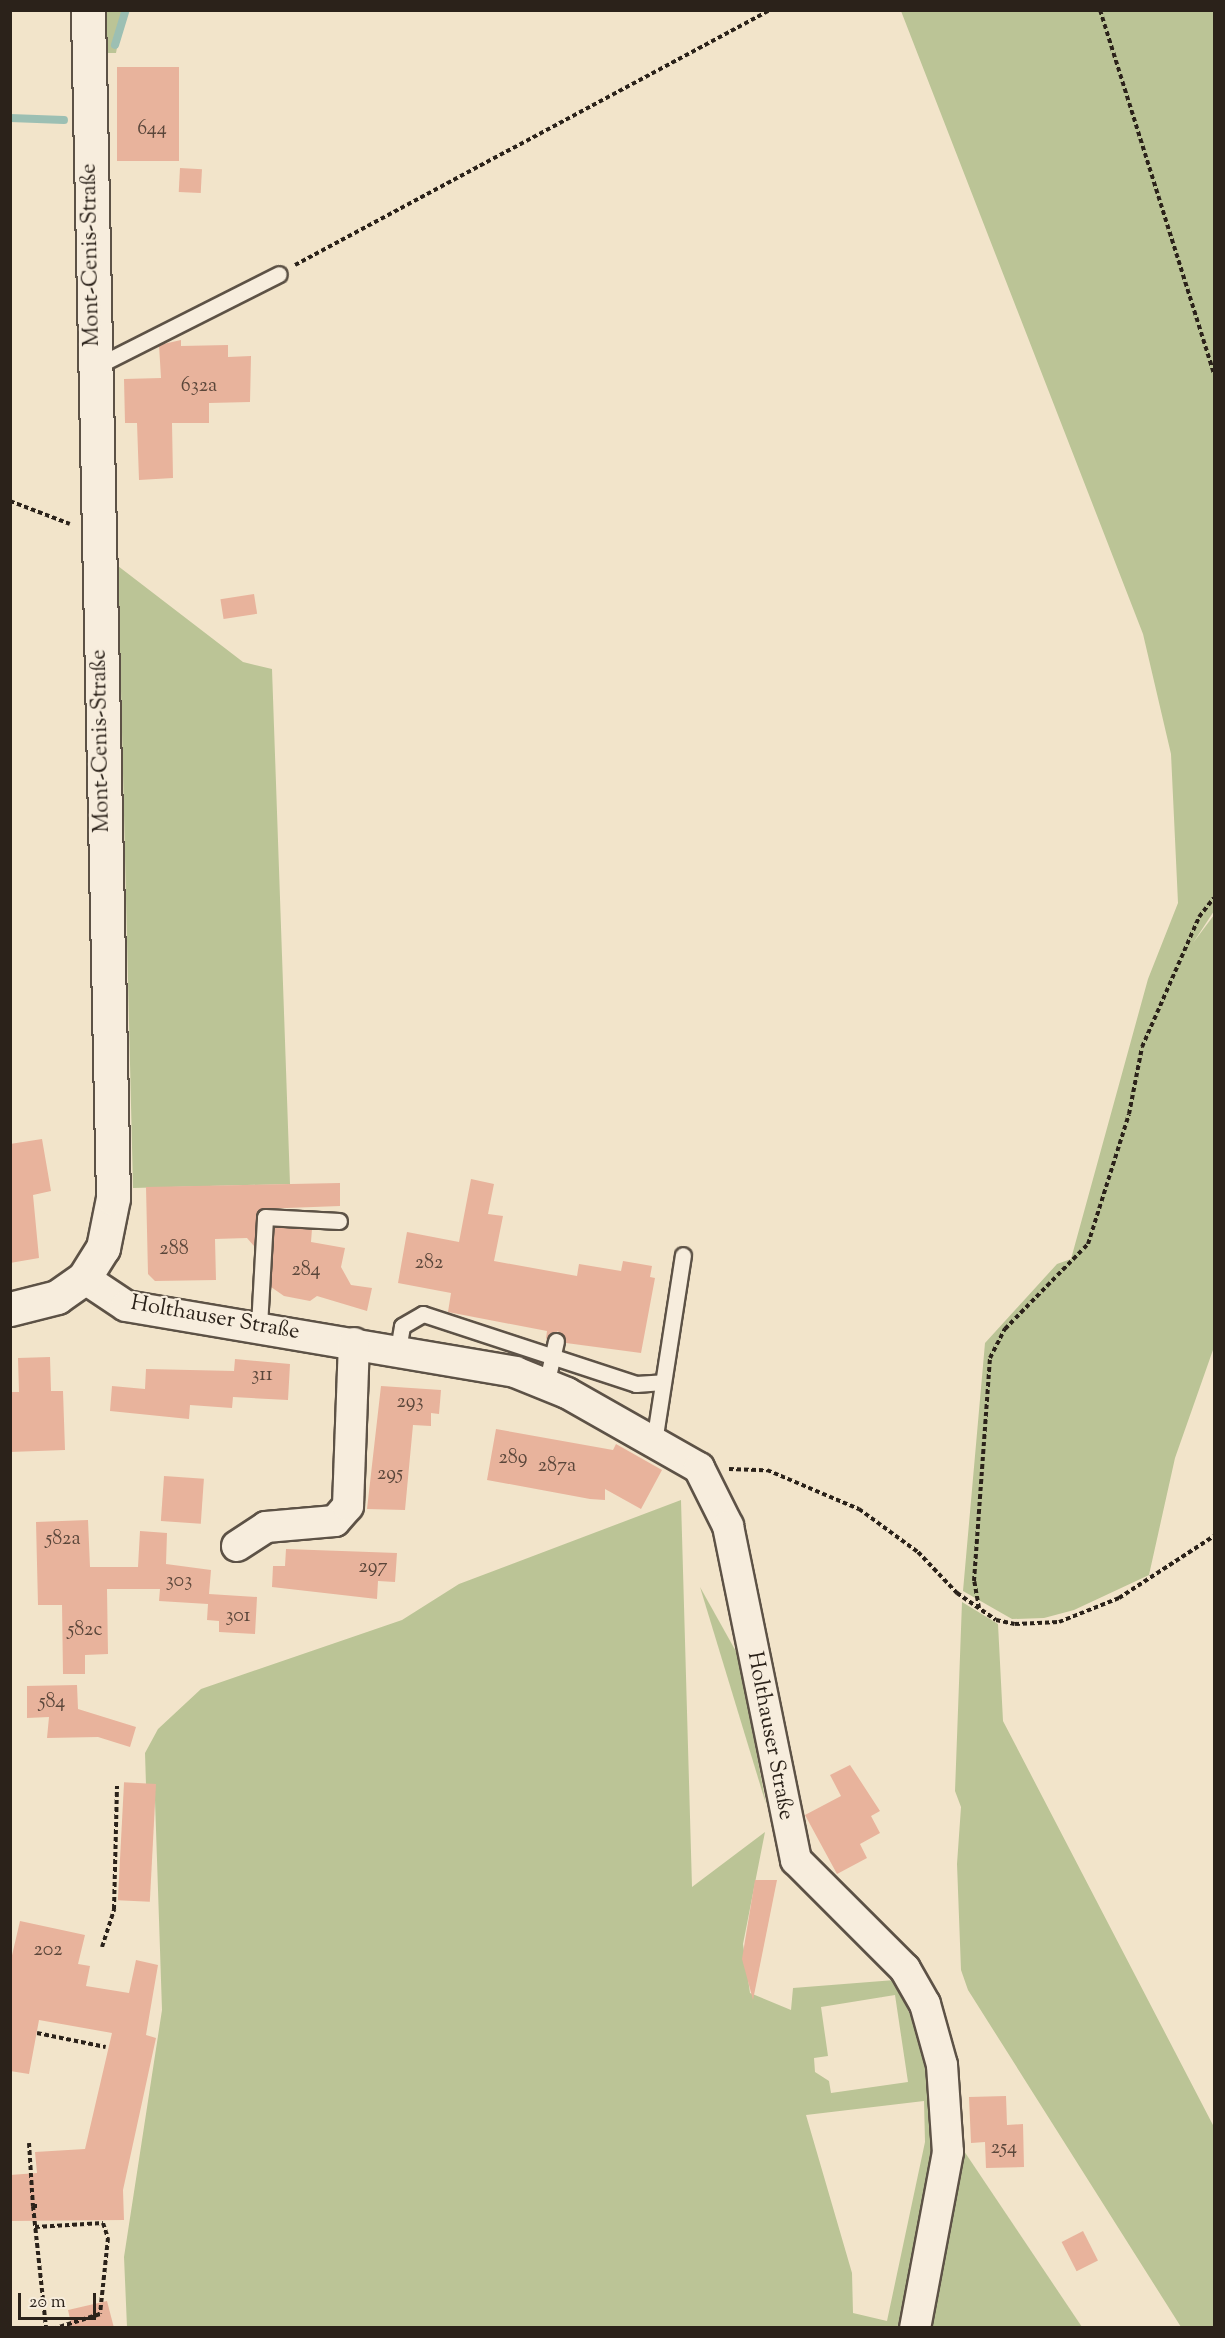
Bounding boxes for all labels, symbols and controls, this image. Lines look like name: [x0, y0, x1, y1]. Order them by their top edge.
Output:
house number: 644: [137, 117, 167, 141]
street label: Mont-Cenis-Straße: [77, 163, 107, 347]
house number: 632a: [181, 374, 217, 398]
street label: Mont-Cenis-Straße: [87, 649, 117, 833]
house number: 288: [159, 1237, 189, 1261]
house number: 282: [415, 1251, 443, 1275]
house number: 284: [291, 1258, 321, 1282]
street label: Holthauser Straße: [129, 1291, 301, 1347]
house number: 311: [251, 1363, 273, 1387]
house number: 293: [396, 1390, 424, 1414]
house number: 289: [498, 1446, 528, 1470]
house number: 287a: [538, 1454, 576, 1478]
house number: 295: [377, 1462, 403, 1486]
house number: 582a: [45, 1527, 81, 1551]
house number: 297: [358, 1555, 388, 1579]
house number: 303: [166, 1569, 192, 1593]
house number: 301: [225, 1604, 251, 1628]
house number: 582c: [67, 1618, 103, 1642]
street label: Holthauser Straße: [740, 1650, 798, 1822]
house number: 584: [39, 1690, 65, 1714]
house number: 202: [33, 1938, 63, 1962]
house number: 254: [991, 2136, 1017, 2160]
scale bar: [21, 2281, 99, 2319]
text: 20 m: [29, 2290, 66, 2316]

